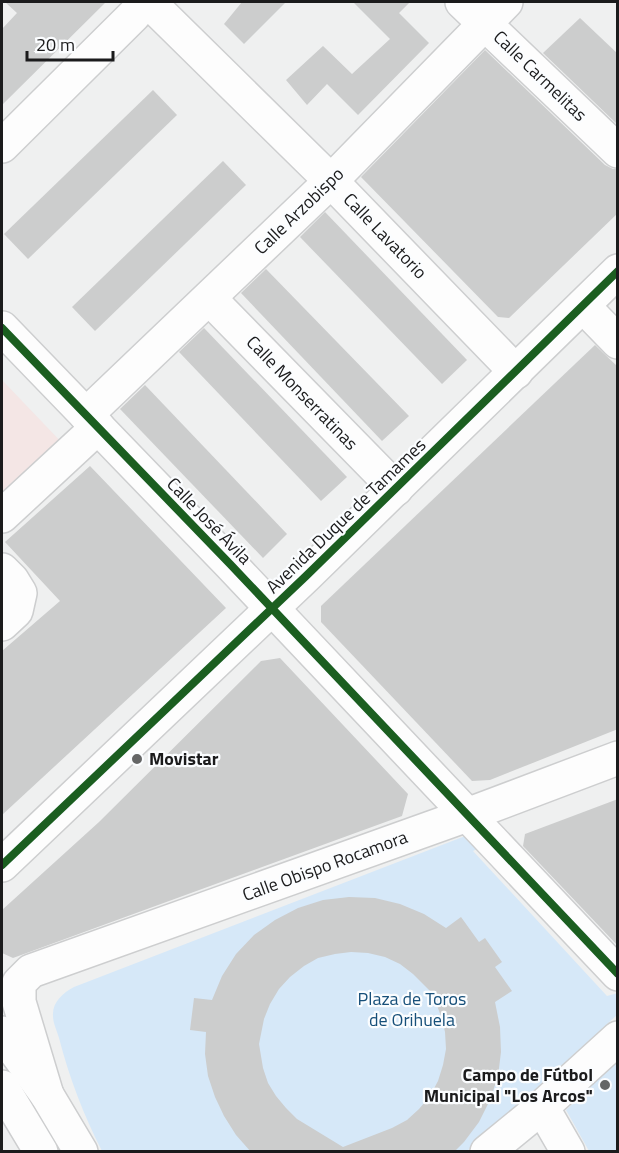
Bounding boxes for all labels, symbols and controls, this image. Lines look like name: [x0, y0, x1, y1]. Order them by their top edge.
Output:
scale bar: [27, 24, 112, 62]
street label: Calle Carmelitas: [487, 24, 593, 127]
text: 20 m: [36, 31, 75, 58]
street label: Calle Arzobispo: [248, 161, 350, 260]
street label: Calle Lavatorio: [337, 186, 434, 285]
street label: Calle Monserratinas: [240, 329, 364, 456]
street label: Avenida Duque de Tamames: [260, 432, 432, 599]
street label: Calle José Ávila: [161, 471, 258, 570]
place label: Movistar: [149, 745, 219, 772]
marker: Movistar: [130, 752, 144, 766]
street label: Calle Obispo Rocamora: [239, 823, 411, 908]
park label: Plaza de Toros de Orihuela: [358, 985, 466, 1033]
place label: Campo de Fútbol Municipal "Los Arcos": [424, 1061, 593, 1109]
marker: Campo de Fútbol Municipal "Los Arcos": [598, 1078, 612, 1092]

